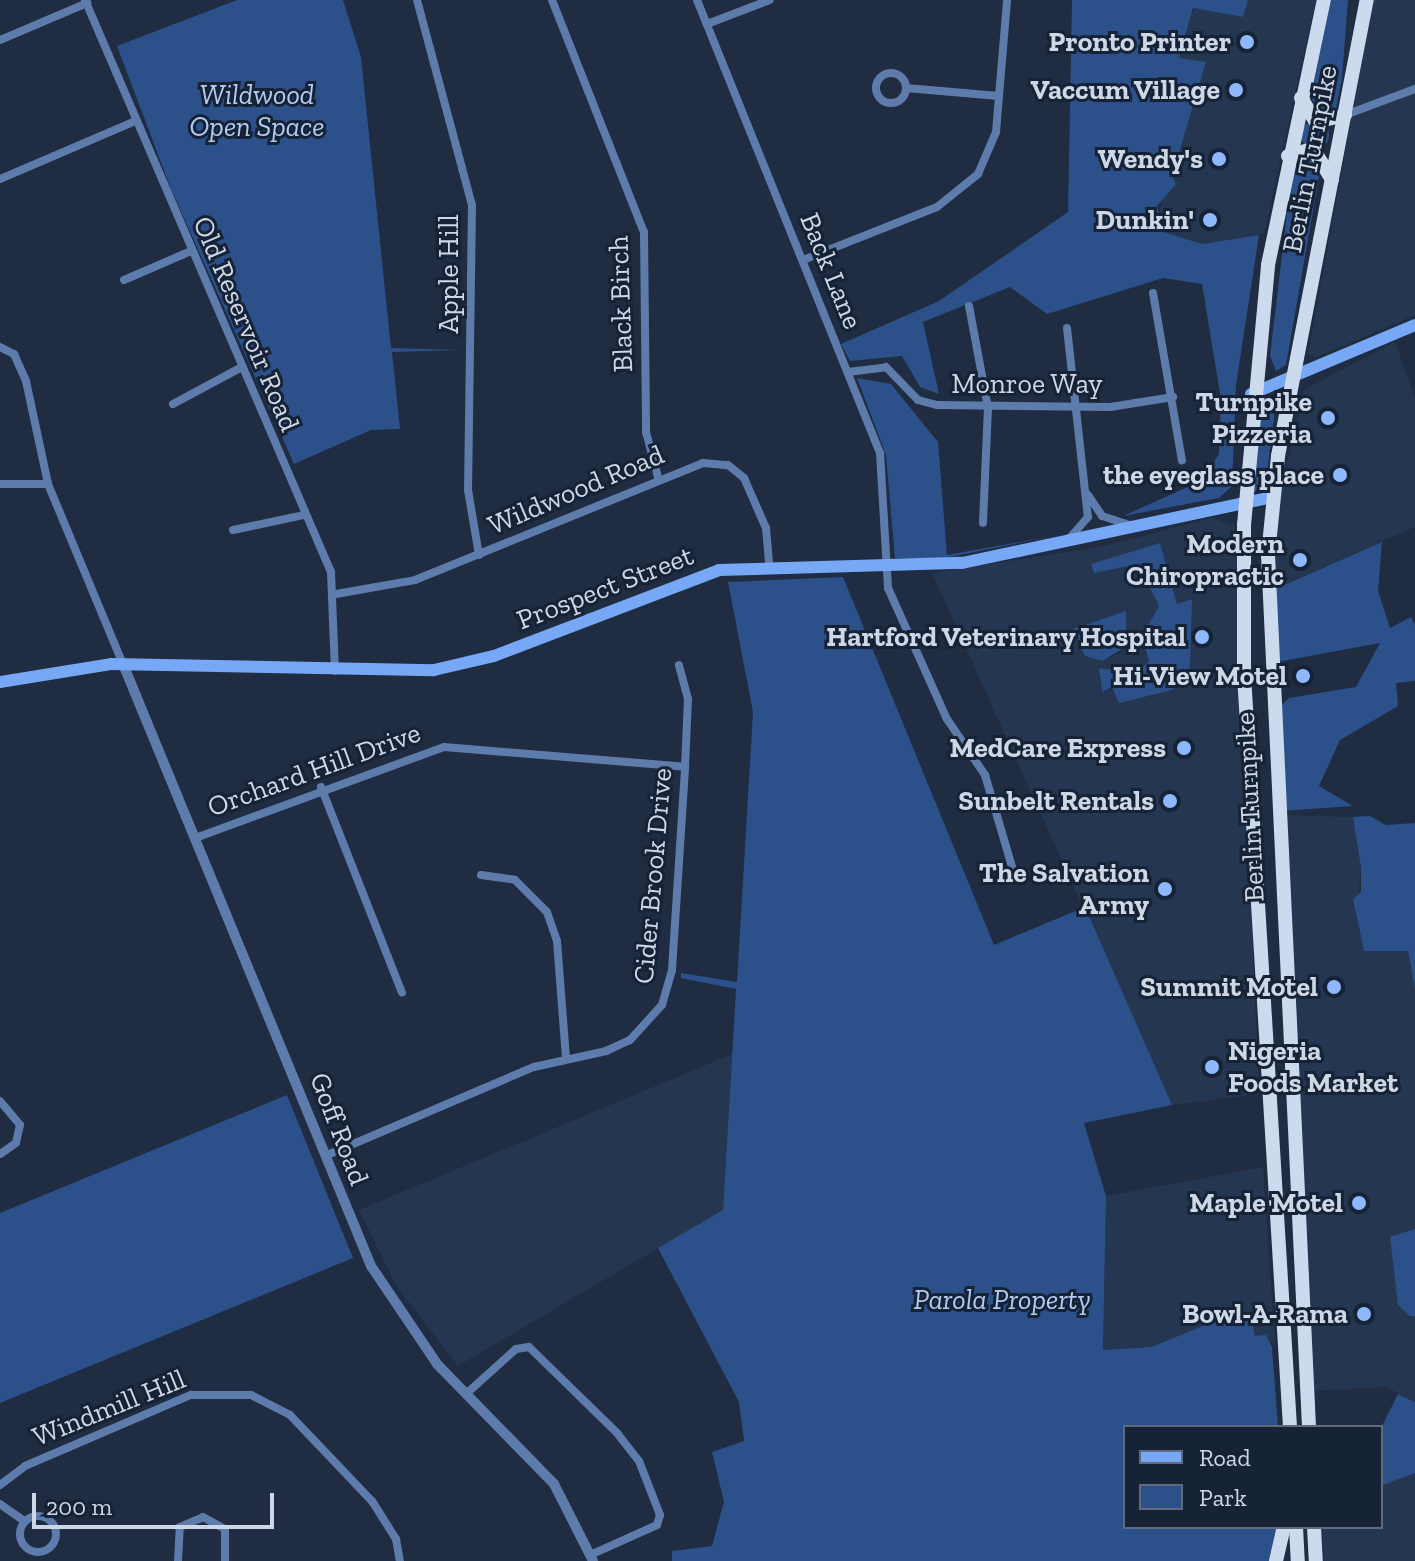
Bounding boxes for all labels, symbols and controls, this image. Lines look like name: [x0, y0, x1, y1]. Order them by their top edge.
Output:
place label: Pronto Printer: [1049, 25, 1231, 59]
marker: Pronto Printer: [1238, 33, 1256, 51]
street label: Berlin Turnpike: [1275, 62, 1345, 256]
place label: Vaccum Village: [1030, 73, 1220, 107]
park label: Wildwood Open Space: [189, 78, 325, 144]
marker: Vaccum Village: [1227, 81, 1245, 99]
place label: Wendy's: [1098, 142, 1203, 176]
marker: Wendy's: [1210, 150, 1228, 168]
place label: Dunkin': [1096, 203, 1194, 237]
street label: Back Lane: [793, 208, 869, 334]
street label: Old Reservoir Road: [185, 211, 307, 437]
marker: Dunkin': [1201, 211, 1219, 229]
street label: Apple Hill: [432, 214, 466, 334]
street label: Black Birch: [602, 235, 640, 373]
street label: Monroe Way: [951, 367, 1103, 401]
place label: Turnpike Pizzeria: [1195, 385, 1312, 451]
marker: Turnpike Pizzeria: [1319, 409, 1337, 427]
street label: Wildwood Road: [483, 438, 669, 542]
place label: the eyeglass place: [1103, 458, 1324, 492]
marker: the eyeglass place: [1331, 466, 1349, 484]
place label: Modern Chiropractic: [1126, 527, 1284, 593]
street label: Prospect Street: [512, 539, 698, 637]
marker: Modern Chiropractic: [1291, 551, 1309, 569]
place label: Hartford Veterinary Hospital: [825, 620, 1186, 654]
marker: Hartford Veterinary Hospital: [1193, 628, 1211, 646]
place label: Hi-View Motel: [1112, 659, 1287, 693]
marker: Hi-View Motel: [1294, 667, 1312, 685]
street label: Berlin Turnpike: [1228, 711, 1272, 903]
street label: Orchard Hill Drive: [203, 716, 425, 824]
place label: MedCare Express: [950, 731, 1166, 765]
marker: MedCare Express: [1173, 737, 1195, 759]
street label: Cider Brook Drive: [627, 767, 679, 985]
place label: Sunbelt Rentals: [958, 784, 1154, 818]
marker: Sunbelt Rentals: [1161, 792, 1179, 810]
place label: The Salvation Army: [979, 856, 1149, 922]
marker: The Salvation Army: [1156, 880, 1174, 898]
place label: Summit Motel: [1140, 970, 1318, 1004]
marker: Summit Motel: [1325, 978, 1343, 996]
place label: Nigeria Foods Market: [1228, 1034, 1398, 1100]
marker: Nigeria Foods Market: [1203, 1058, 1221, 1076]
street label: Goff Road: [302, 1068, 376, 1190]
place label: Maple Motel: [1189, 1186, 1343, 1220]
marker: Maple Motel: [1350, 1194, 1368, 1212]
park label: Parola Property: [913, 1283, 1091, 1317]
place label: Bowl-A-Rama: [1182, 1297, 1348, 1331]
marker: Bowl-A-Rama: [1355, 1305, 1373, 1323]
street label: Windmill Hill: [28, 1362, 190, 1454]
legend: [1123, 1425, 1383, 1529]
text: Road: [1199, 1443, 1251, 1472]
scale bar: [36, 1477, 278, 1527]
text: Park: [1199, 1483, 1247, 1512]
text: 200 m: [46, 1492, 112, 1521]

